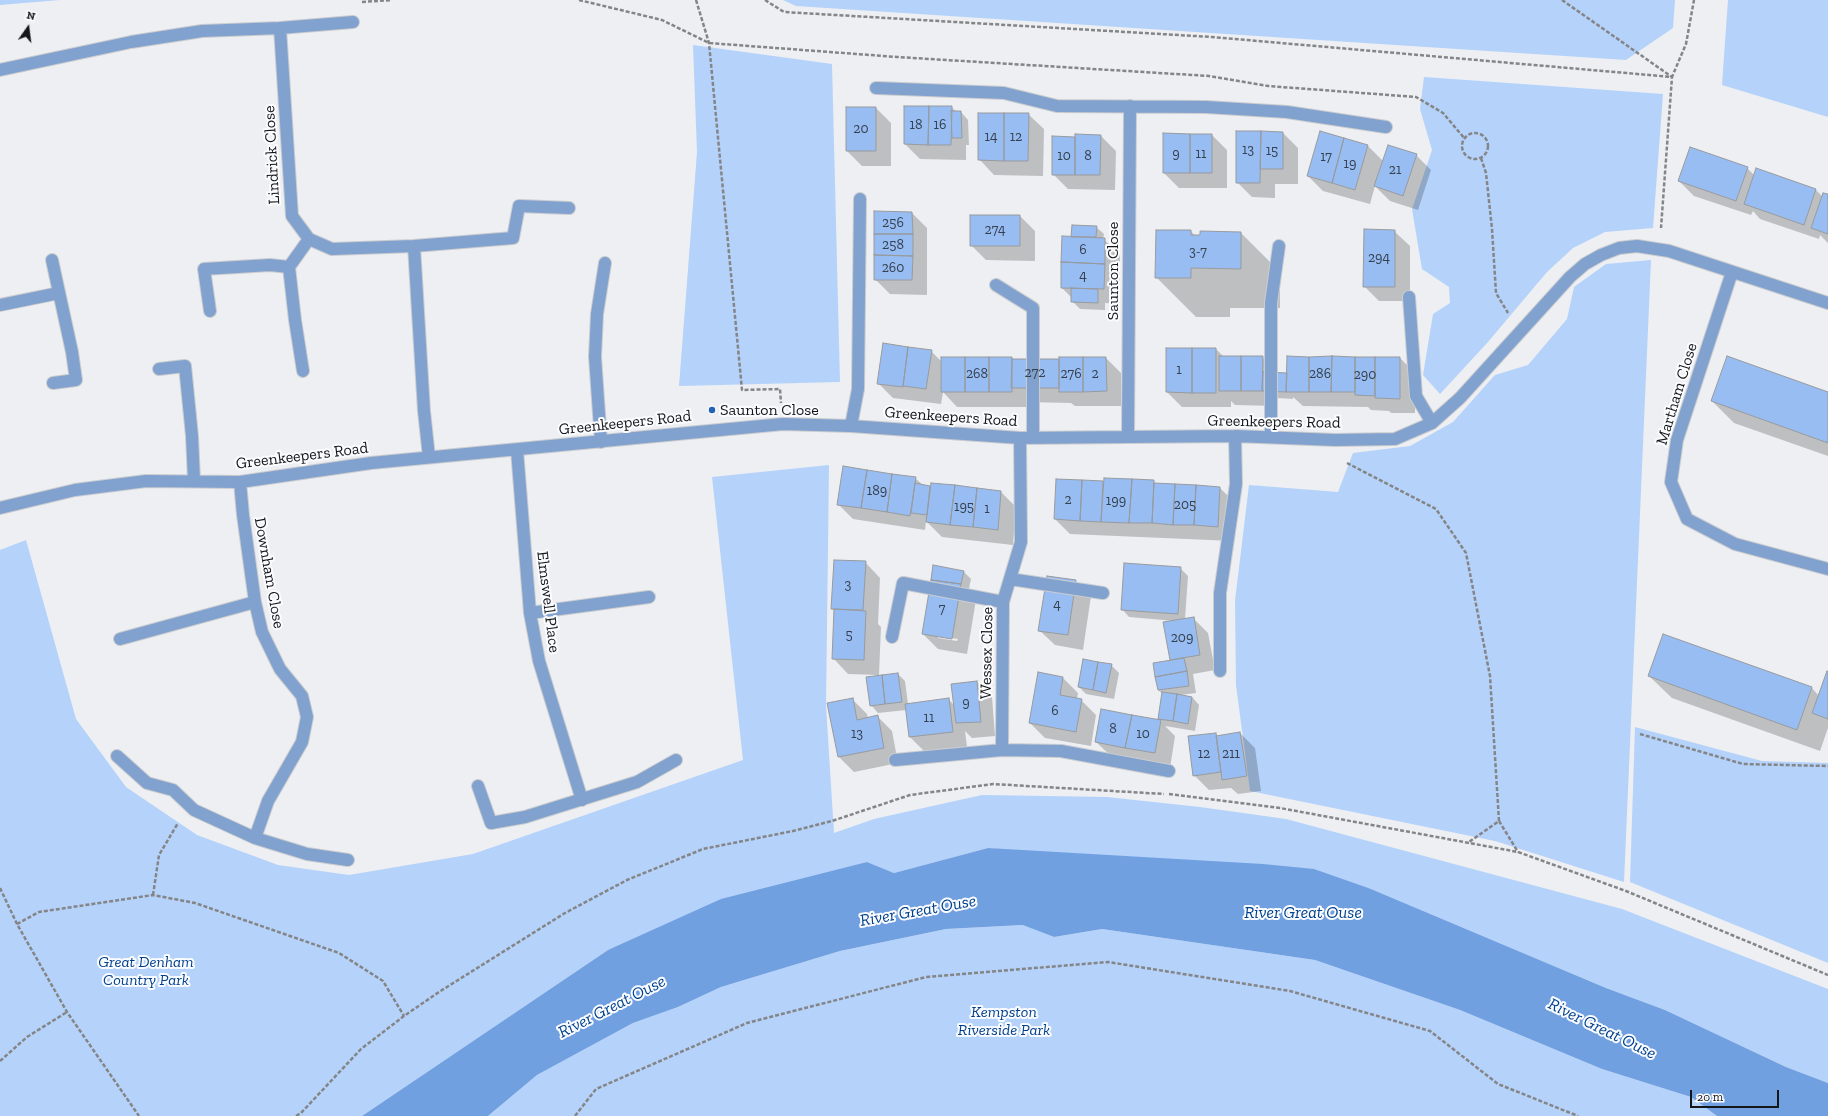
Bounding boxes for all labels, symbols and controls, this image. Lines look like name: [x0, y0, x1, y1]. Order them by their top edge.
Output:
north arrow: [8, 8, 48, 48]
text: N: [25, 9, 37, 23]
street label: Lindrick Close: [260, 105, 284, 205]
house number: 18: [910, 117, 922, 133]
house number: 16: [934, 117, 946, 133]
house number: 20: [853, 121, 869, 137]
house number: 14: [985, 129, 997, 145]
house number: 12: [1010, 129, 1022, 145]
house number: 13: [1242, 142, 1254, 158]
house number: 15: [1266, 143, 1278, 159]
house number: 9: [1172, 146, 1180, 162]
house number: 11: [1196, 146, 1206, 162]
house number: 10: [1057, 148, 1071, 164]
house number: 8: [1084, 148, 1092, 164]
house number: 17: [1320, 149, 1332, 165]
house number: 19: [1344, 156, 1356, 172]
house number: 21: [1389, 162, 1401, 178]
house number: 256: [882, 215, 904, 231]
house number: 274: [984, 222, 1006, 238]
street label: Saunton Close: [1103, 222, 1123, 320]
house number: 258: [882, 237, 904, 253]
house number: 6: [1079, 242, 1087, 258]
house number: 3-7: [1189, 244, 1207, 260]
house number: 294: [1368, 250, 1390, 266]
house number: 260: [882, 260, 904, 276]
house number: 4: [1079, 268, 1087, 284]
street label: Martham Close: [1652, 341, 1702, 447]
house number: 1: [1176, 362, 1182, 378]
house number: 272: [1024, 365, 1046, 381]
house number: 268: [966, 366, 988, 382]
house number: 276: [1060, 366, 1082, 382]
house number: 2: [1091, 366, 1099, 382]
house number: 286: [1309, 366, 1331, 382]
house number: 290: [1354, 367, 1376, 383]
place label: Saunton Close: [720, 400, 819, 420]
street label: Greenkeepers Road: [884, 403, 1018, 431]
marker: Saunton Close: [707, 405, 717, 415]
street label: Greenkeepers Road: [558, 406, 692, 440]
street label: Greenkeepers Road: [1207, 411, 1341, 433]
street label: Greenkeepers Road: [235, 438, 369, 474]
house number: 189: [867, 483, 887, 499]
house number: 2: [1064, 492, 1072, 508]
house number: 199: [1106, 493, 1126, 509]
house number: 205: [1174, 497, 1196, 513]
house number: 195: [954, 499, 974, 515]
house number: 1: [984, 501, 990, 517]
street label: Downham Close: [250, 516, 288, 630]
street label: Elmswell Place: [532, 550, 564, 654]
house number: 3: [845, 577, 851, 593]
house number: 4: [1053, 597, 1061, 613]
house number: 7: [939, 601, 945, 617]
street label: Wessex Close: [977, 607, 997, 699]
house number: 5: [845, 627, 853, 643]
house number: 209: [1171, 630, 1193, 646]
house number: 9: [962, 695, 970, 711]
house number: 6: [1051, 703, 1059, 719]
house number: 11: [924, 710, 934, 726]
house number: 8: [1109, 721, 1117, 737]
house number: 13: [851, 726, 863, 742]
house number: 10: [1136, 726, 1150, 742]
house number: 12: [1198, 746, 1210, 762]
house number: 211: [1222, 746, 1240, 762]
water label: River Great Ouse: [858, 891, 978, 931]
water label: River Great Ouse: [1244, 903, 1362, 923]
park label: Great Denham Country Park: [98, 952, 194, 990]
water label: River Great Ouse: [555, 971, 669, 1043]
water label: River Great Ouse: [1545, 994, 1659, 1064]
park label: Kempston Riverside Park: [958, 1002, 1050, 1040]
scale bar: [1692, 1082, 1781, 1108]
text: 20 m: [1697, 1090, 1723, 1104]

